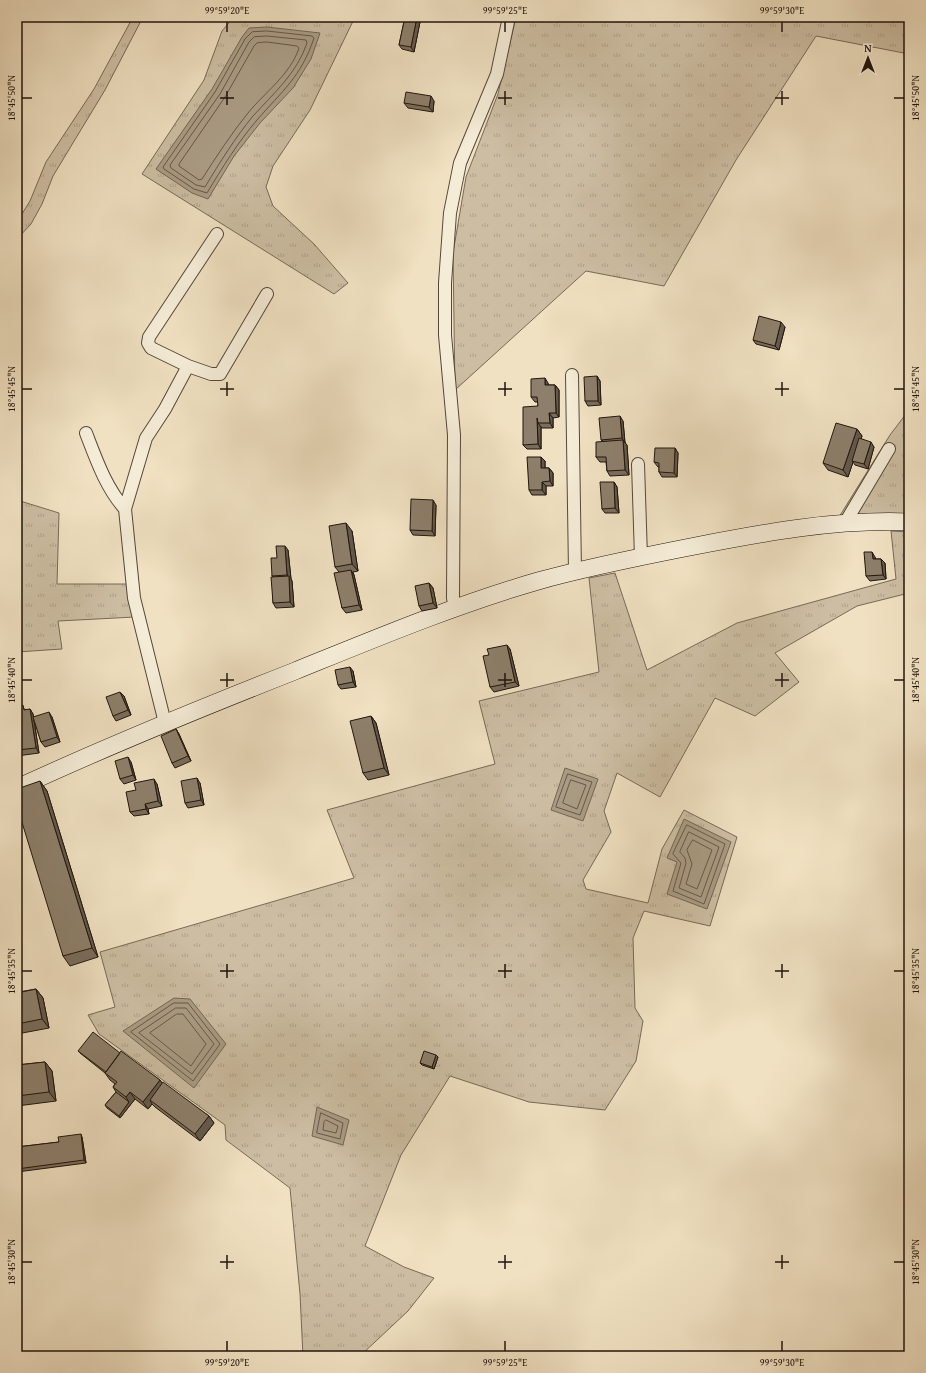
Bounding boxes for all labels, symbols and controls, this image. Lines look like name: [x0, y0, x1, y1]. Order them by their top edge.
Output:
text: 99°59'20"E: [205, 3, 249, 18]
text: 99°59'25"E: [483, 3, 527, 18]
text: 99°59'30"E: [760, 3, 804, 18]
north arrow: [848, 38, 888, 78]
text: N: [864, 40, 872, 56]
text: 18°45'50"N: [4, 75, 19, 121]
text: 18°45'50"N: [908, 75, 923, 121]
text: 18°45'45"N: [4, 366, 19, 412]
text: 18°45'45"N: [908, 366, 923, 412]
text: 18°45'40"N: [4, 657, 19, 703]
text: 18°45'40"N: [908, 657, 923, 703]
text: 18°45'35"N: [4, 948, 19, 994]
text: 18°45'35"N: [908, 948, 923, 994]
text: 18°45'30"N: [4, 1239, 19, 1285]
text: 18°45'30"N: [908, 1239, 923, 1285]
text: 99°59'20"E: [205, 1355, 249, 1370]
text: 99°59'25"E: [483, 1355, 527, 1370]
text: 99°59'30"E: [760, 1355, 804, 1370]

